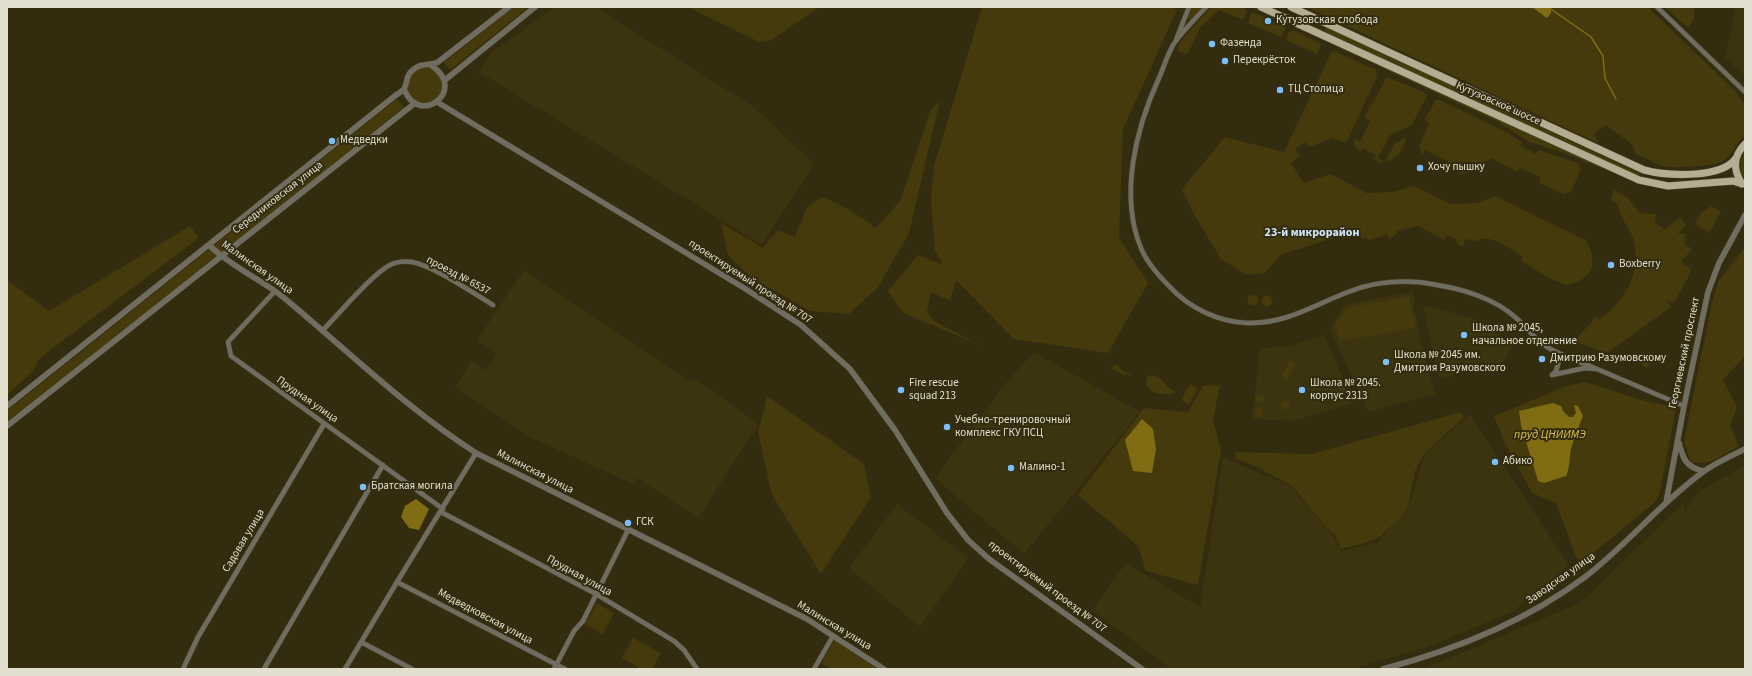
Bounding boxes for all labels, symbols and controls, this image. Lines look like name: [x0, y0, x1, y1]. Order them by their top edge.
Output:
place label: Кутузовская слобода: [1276, 14, 1378, 28]
marker: Кутузовская слобода: [1263, 16, 1273, 26]
place label: Фазенда: [1220, 37, 1261, 51]
marker: Фазенда: [1207, 39, 1217, 49]
place label: Перекрёсток: [1233, 54, 1295, 68]
marker: Перекрёсток: [1220, 56, 1230, 66]
street label: Кутузовское шоссе: [1454, 79, 1542, 129]
place label: ТЦ Столица: [1288, 83, 1344, 97]
marker: ТЦ Столица: [1275, 85, 1285, 95]
place label: Медведки: [340, 134, 388, 148]
marker: Медведки: [327, 136, 337, 146]
street label: Середниковская улица: [230, 159, 326, 237]
place label: Хочу пышку: [1428, 161, 1485, 175]
marker: Хочу пышку: [1415, 163, 1425, 173]
district label: 23-й микрорайон: [1265, 226, 1359, 240]
street label: проектируемый проезд № 707: [686, 237, 814, 327]
street label: Малинская улица: [219, 238, 295, 298]
street label: проезд № 6537: [424, 254, 492, 298]
place label: Boxberry: [1619, 258, 1661, 272]
marker: Boxberry: [1606, 260, 1616, 270]
street label: Георгиевский проспект: [1667, 296, 1703, 410]
place label: Школа № 2045, начальное отделение: [1472, 322, 1577, 348]
marker: Школа № 2045, начальное отделение: [1459, 330, 1469, 340]
place label: Школа № 2045 им. Дмитрия Разумовского: [1394, 349, 1506, 375]
place label: Дмитрию Разумовскому: [1550, 352, 1666, 366]
marker: Дмитрию Разумовскому: [1537, 354, 1547, 364]
marker: Школа № 2045 им. Дмитрия Разумовского: [1381, 357, 1391, 367]
street label: Прудная улица: [274, 374, 340, 426]
place label: Fire rescue squad 213: [909, 377, 959, 403]
place label: Школа № 2045. корпус 2313: [1310, 377, 1381, 403]
marker: Fire rescue squad 213: [896, 385, 906, 395]
marker: Школа № 2045. корпус 2313: [1297, 385, 1307, 395]
place label: Учебно-тренировочный комплекс ГКУ ПСЦ: [955, 414, 1071, 440]
marker: Учебно-тренировочный комплекс ГКУ ПСЦ: [942, 422, 952, 432]
water label: пруд ЦНИИМЭ: [1514, 428, 1586, 442]
street label: Малинская улица: [494, 447, 576, 497]
place label: Абико: [1503, 455, 1532, 469]
marker: Абико: [1490, 457, 1500, 467]
place label: Малино-1: [1019, 461, 1066, 475]
marker: Малино-1: [1006, 463, 1016, 473]
place label: Братская могила: [371, 480, 452, 494]
marker: Братская могила: [358, 482, 368, 492]
street label: Садовая улица: [220, 507, 268, 575]
place label: ГСК: [636, 516, 654, 530]
marker: ГСК: [623, 518, 633, 528]
street label: проектируемый проезд № 707: [985, 538, 1109, 636]
street label: Заводская улица: [1524, 550, 1598, 608]
street label: Прудная улица: [544, 553, 614, 599]
street label: Медведковская улица: [435, 586, 535, 648]
street label: Малинская улица: [794, 599, 874, 653]

